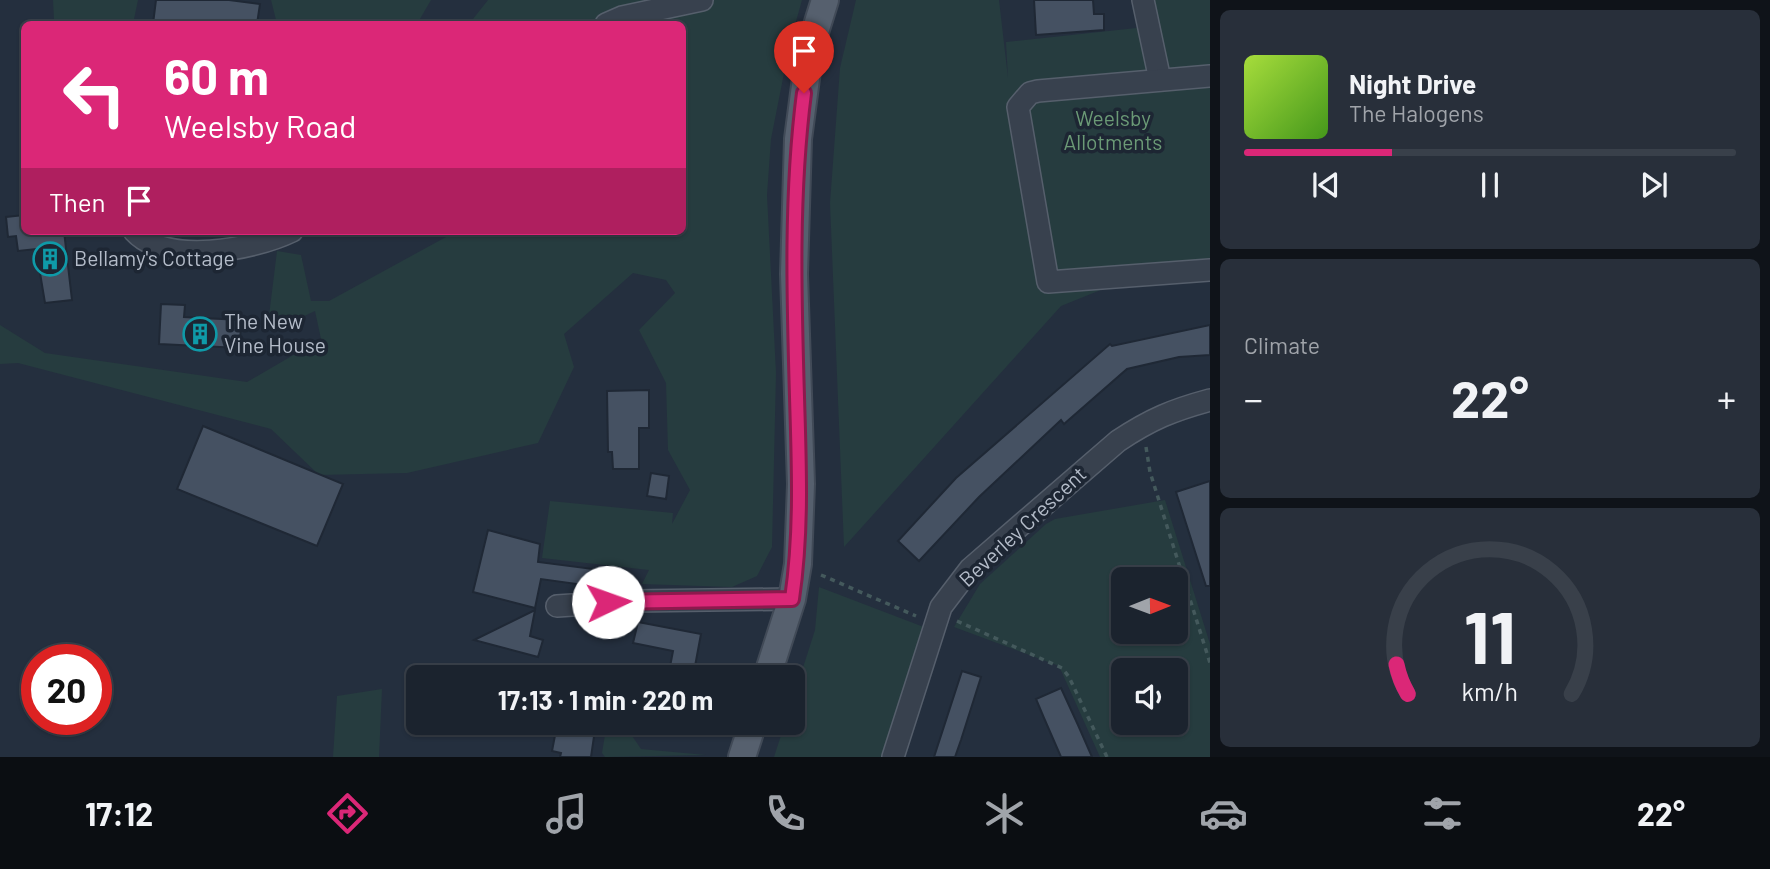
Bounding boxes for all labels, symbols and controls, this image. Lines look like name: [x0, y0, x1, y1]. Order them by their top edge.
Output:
pin: [774, 21, 834, 93]
icon: arrive: [785, 32, 823, 70]
text: 60 m: [164, 46, 269, 105]
icon: left: [49, 49, 140, 140]
text: Night Drive: [1349, 68, 1476, 99]
text: The Halogens: [1349, 99, 1484, 127]
park label: Weelsby Allotments: [1064, 105, 1162, 154]
text: Weelsby Road: [164, 106, 356, 144]
icon: previous: [1307, 166, 1345, 204]
icon: pause: [1471, 166, 1509, 204]
icon: next: [1635, 166, 1673, 204]
icon: arrive: [120, 182, 158, 220]
text: Then: [49, 186, 106, 217]
building icon: Bellamy's Cottage: [31, 240, 69, 278]
place label: Bellamy's Cottage: [74, 245, 235, 270]
place label: The New Vine House: [224, 308, 326, 357]
building icon: The New Vine House: [181, 315, 219, 353]
text: Climate: [1244, 331, 1320, 359]
text: 22°: [1451, 366, 1529, 428]
text: −: [1244, 375, 1263, 421]
text: +: [1717, 375, 1736, 421]
street label: Beverley Crescent: [953, 461, 1091, 591]
position arrow: [571, 565, 645, 639]
north arrow: [1111, 567, 1188, 644]
map controls: [1111, 567, 1188, 735]
text: 11: [1464, 591, 1516, 679]
speed limit sign: 20: [21, 644, 112, 735]
button: sound: [1111, 658, 1188, 735]
text: km/h: [1462, 675, 1518, 705]
text: 17:13 · 1 min · 220 m: [498, 684, 713, 715]
icon: directions: [323, 789, 372, 838]
icon: music: [542, 789, 591, 838]
icon: phone: [761, 789, 810, 838]
icon: climate: [980, 789, 1029, 838]
icon: car: [1199, 789, 1248, 838]
icon: filters: [1418, 789, 1467, 838]
text: 17:12: [85, 794, 153, 832]
text: 22°: [1637, 794, 1685, 832]

